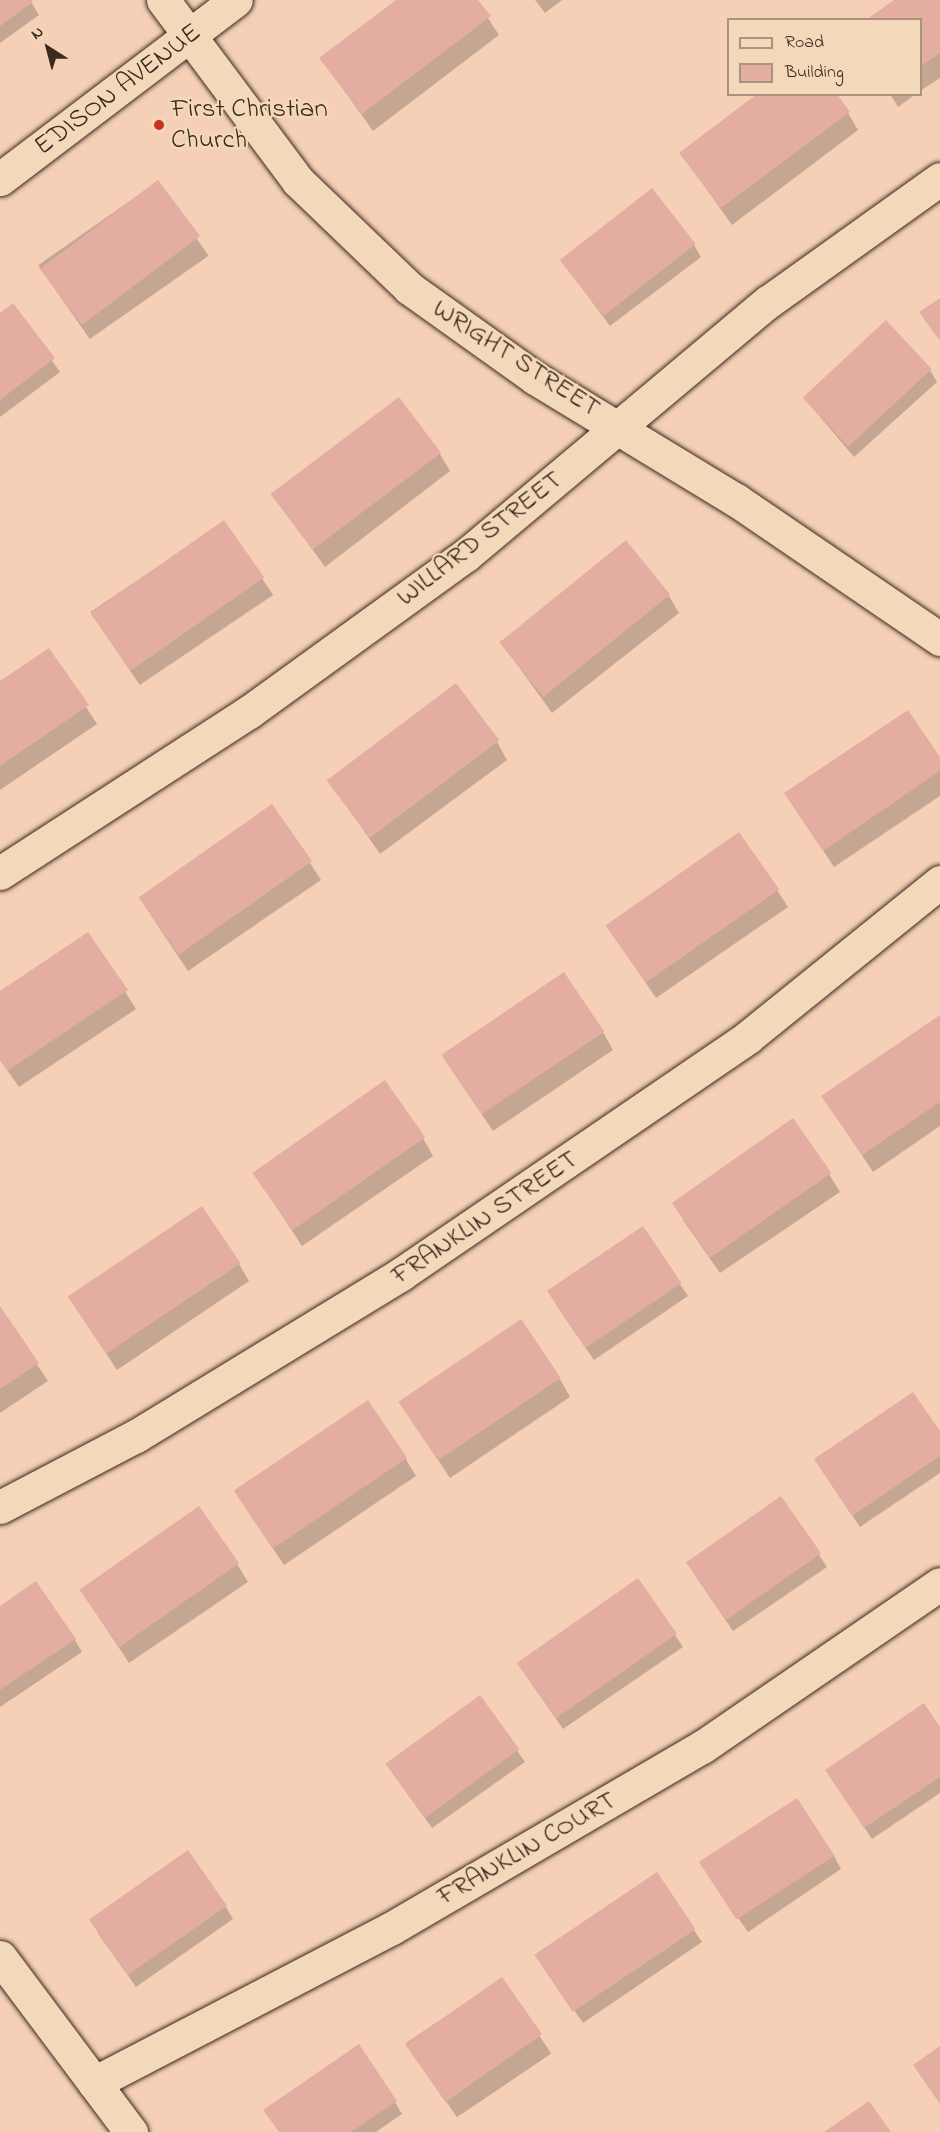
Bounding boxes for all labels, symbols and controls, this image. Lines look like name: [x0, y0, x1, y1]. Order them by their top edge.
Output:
street label: EDISON AVENUE: [28, 17, 208, 163]
north arrow: [18, 18, 78, 78]
legend: [727, 18, 922, 96]
text: Road: [785, 30, 824, 56]
text: Building: [785, 60, 844, 86]
place label: First Christian Church: [171, 93, 328, 156]
marker: First Christian Church: [152, 118, 166, 132]
street label: WRIGHT STREET: [426, 293, 606, 425]
street label: WILLARD STREET: [391, 464, 569, 614]
street label: FRANKLIN STREET: [386, 1144, 584, 1292]
street label: FRANKLIN COURT: [432, 1785, 622, 1913]

